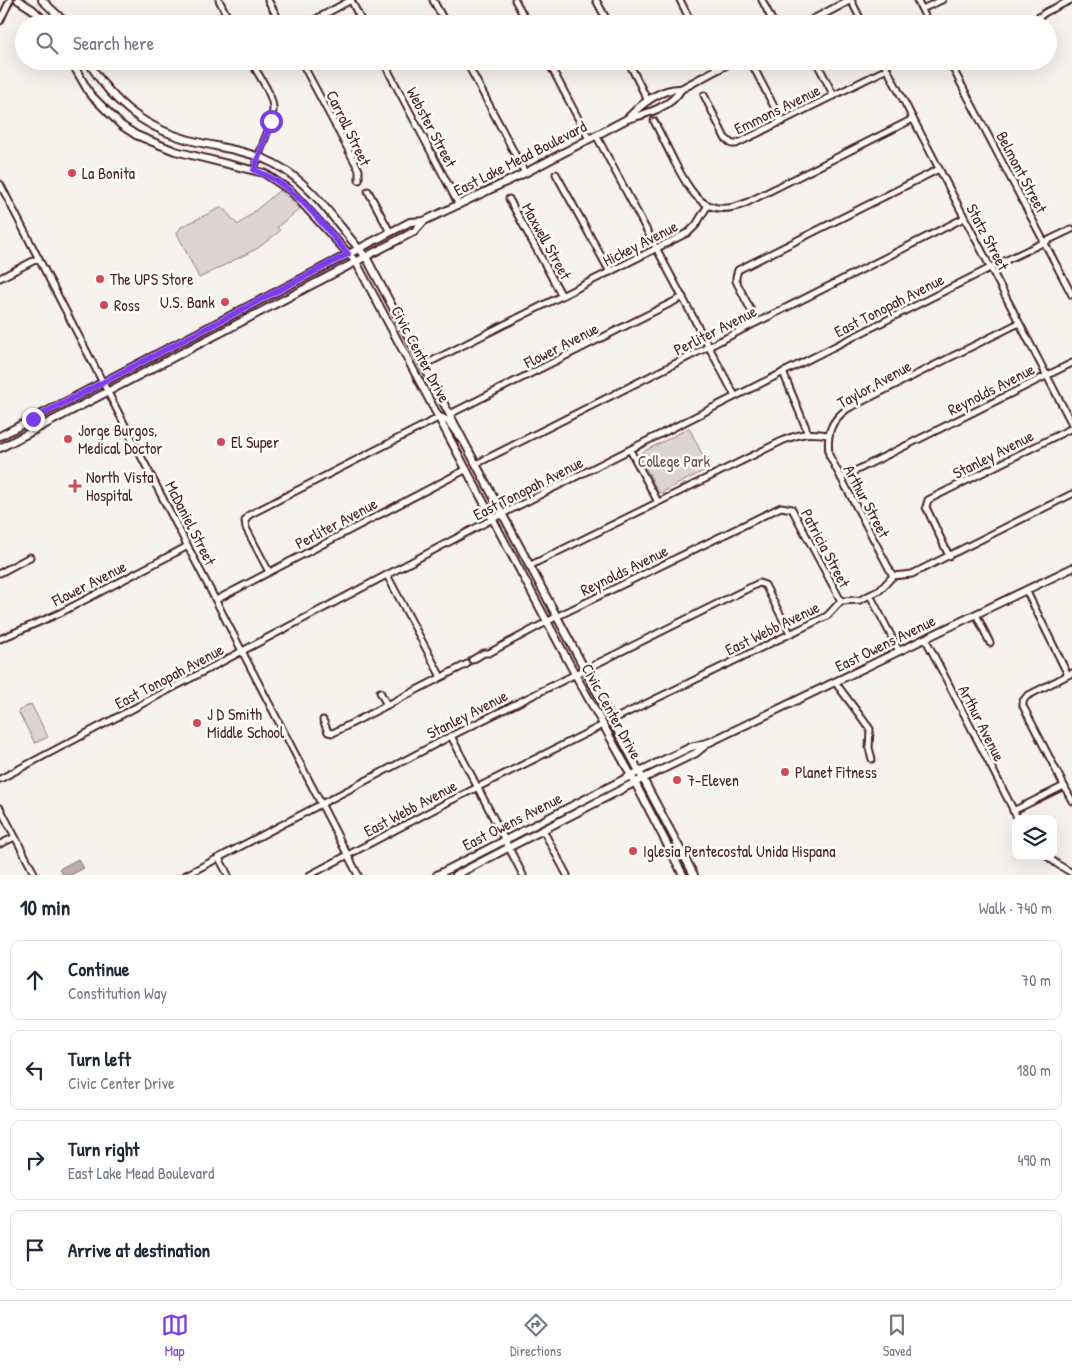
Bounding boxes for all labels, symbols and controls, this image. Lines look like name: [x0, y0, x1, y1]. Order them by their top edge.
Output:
search box: [15, 15, 1057, 70]
icon: search: [33, 29, 61, 57]
text: Search here: [73, 30, 154, 56]
street label: Emmons Avenue: [730, 78, 824, 139]
street label: Webster Street: [402, 83, 463, 171]
street label: Carroll Street: [321, 86, 377, 170]
route start: [260, 110, 283, 133]
street label: East Lake Mead Boulevard: [450, 115, 590, 201]
street label: Belmont Street: [991, 127, 1053, 217]
place label: La Bonita: [82, 162, 135, 184]
marker: La Bonita: [66, 167, 78, 179]
street label: Maxwell Street: [517, 199, 577, 284]
street label: Statz Street: [961, 200, 1015, 275]
street label: Hickey Avenue: [599, 214, 682, 271]
place label: The UPS Store: [110, 268, 194, 290]
street label: East Tonopah Avenue: [830, 268, 948, 342]
marker: The UPS Store: [94, 273, 106, 285]
place label: U.S. Bank: [160, 291, 215, 313]
place label: Ross: [114, 294, 140, 316]
marker: U.S. Bank: [219, 296, 231, 308]
marker: Ross: [98, 299, 110, 311]
street label: Perliter Avenue: [670, 299, 761, 360]
street label: Civic Center Drive: [386, 302, 456, 407]
street label: Flower Avenue: [519, 317, 603, 374]
street label: Taylor Avenue: [833, 354, 916, 413]
street label: Reynolds Avenue: [944, 357, 1039, 420]
route end: [22, 408, 45, 431]
place label: Jorge Burgos, Medical Doctor: [78, 419, 163, 459]
street label: Stanley Avenue: [949, 424, 1038, 484]
place label: El Super: [231, 431, 279, 453]
marker: Jorge Burgos, Medical Doctor: [62, 433, 74, 445]
marker: El Super: [215, 436, 227, 448]
park label: College Park: [638, 450, 711, 472]
street label: East Tonopah Avenue: [469, 451, 587, 525]
street label: Arthur Street: [839, 461, 896, 542]
place label: North Vista Hospital: [86, 466, 154, 506]
street label: McDaniel Street: [160, 477, 222, 569]
marker: North Vista Hospital: [68, 479, 82, 493]
street label: Perliter Avenue: [291, 492, 382, 554]
street label: Patricia Street: [796, 505, 856, 592]
street label: Reynolds Avenue: [576, 539, 672, 601]
street label: Flower Avenue: [47, 555, 131, 612]
street label: East Webb Avenue: [721, 595, 823, 660]
street label: East Owens Avenue: [831, 609, 939, 677]
street label: East Tonopah Avenue: [111, 638, 228, 714]
street label: Civic Center Drive: [577, 659, 648, 763]
street label: Arthur Avenue: [953, 681, 1011, 766]
street label: Stanley Avenue: [423, 684, 512, 744]
place label: J D Smith Middle School: [207, 703, 285, 743]
marker: J D Smith Middle School: [191, 717, 203, 729]
place label: Planet Fitness: [795, 761, 877, 783]
marker: Planet Fitness: [779, 766, 791, 778]
place label: 7-Eleven: [687, 769, 739, 791]
street label: East Webb Avenue: [360, 774, 461, 842]
marker: 7-Eleven: [671, 774, 683, 786]
street label: East Owens Avenue: [458, 786, 566, 856]
map controls: [1012, 815, 1057, 860]
button: layers: [1012, 815, 1057, 860]
place label: Iglesia Pentecostal Unida Hispana: [643, 840, 836, 862]
marker: Iglesia Pentecostal Unida Hispana: [627, 845, 639, 857]
text: 10 min: [20, 893, 70, 922]
text: Walk · 740 m: [979, 897, 1052, 919]
text: Continue: [68, 956, 129, 982]
icon: ahead: [21, 966, 49, 994]
text: 70 m: [1021, 969, 1051, 991]
text: Constitution Way: [68, 982, 167, 1004]
text: Turn left: [68, 1046, 131, 1072]
icon: left: [21, 1056, 49, 1084]
text: 180 m: [1017, 1059, 1051, 1081]
text: Civic Center Drive: [68, 1072, 174, 1094]
text: Turn right: [68, 1136, 139, 1162]
icon: right: [21, 1146, 49, 1174]
text: 490 m: [1017, 1149, 1051, 1171]
text: East Lake Mead Boulevard: [68, 1162, 214, 1184]
icon: arrive: [21, 1236, 49, 1264]
text: Arrive at destination: [68, 1237, 210, 1263]
tab: Map: [161, 1311, 189, 1360]
tab: Directions: [510, 1311, 561, 1360]
tab: Saved: [883, 1311, 911, 1360]

